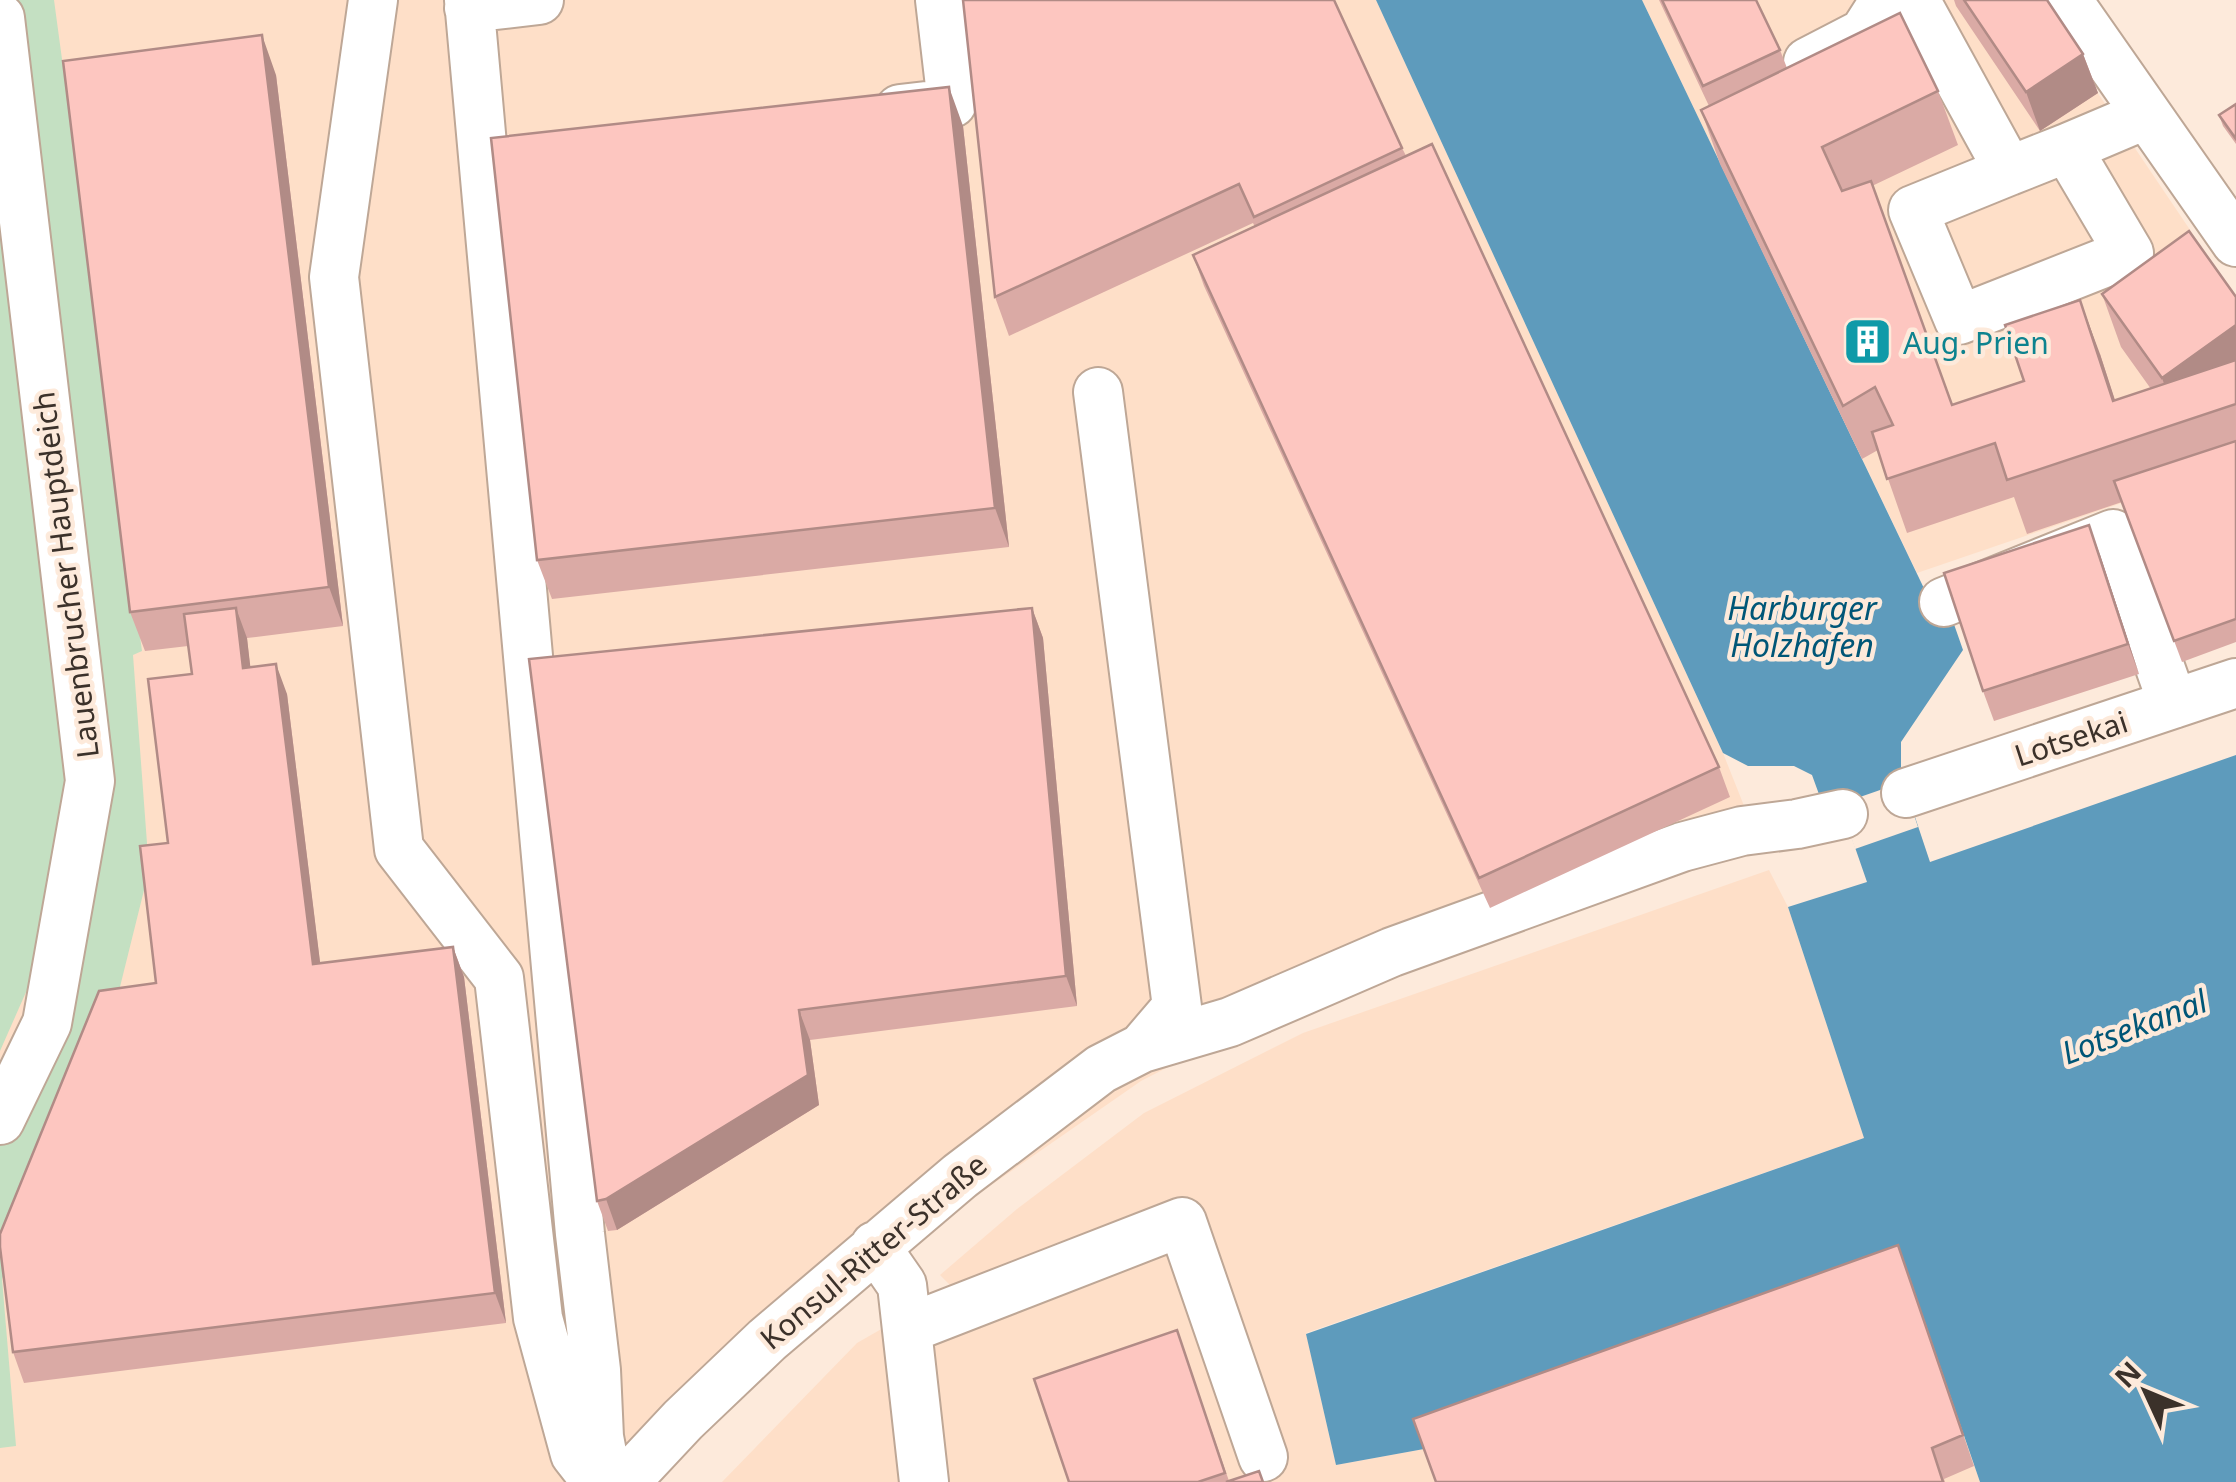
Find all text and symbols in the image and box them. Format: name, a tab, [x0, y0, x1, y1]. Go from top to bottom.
building icon: Aug. Prien	[1842, 316, 1894, 368]
place label: Aug. Prien	[1903, 322, 2049, 363]
street label: Lauenbrucher Hauptdeich	[22, 389, 108, 761]
water label: Harburger Holzhafen	[1727, 586, 1878, 666]
street label: Lotsekai	[2009, 700, 2133, 776]
water label: Lotsekanal	[2055, 978, 2214, 1073]
street label: Konsul-Ritter-Straße	[751, 1144, 995, 1358]
north arrow	[2096, 1342, 2196, 1442]
text: N	[2106, 1353, 2149, 1395]

